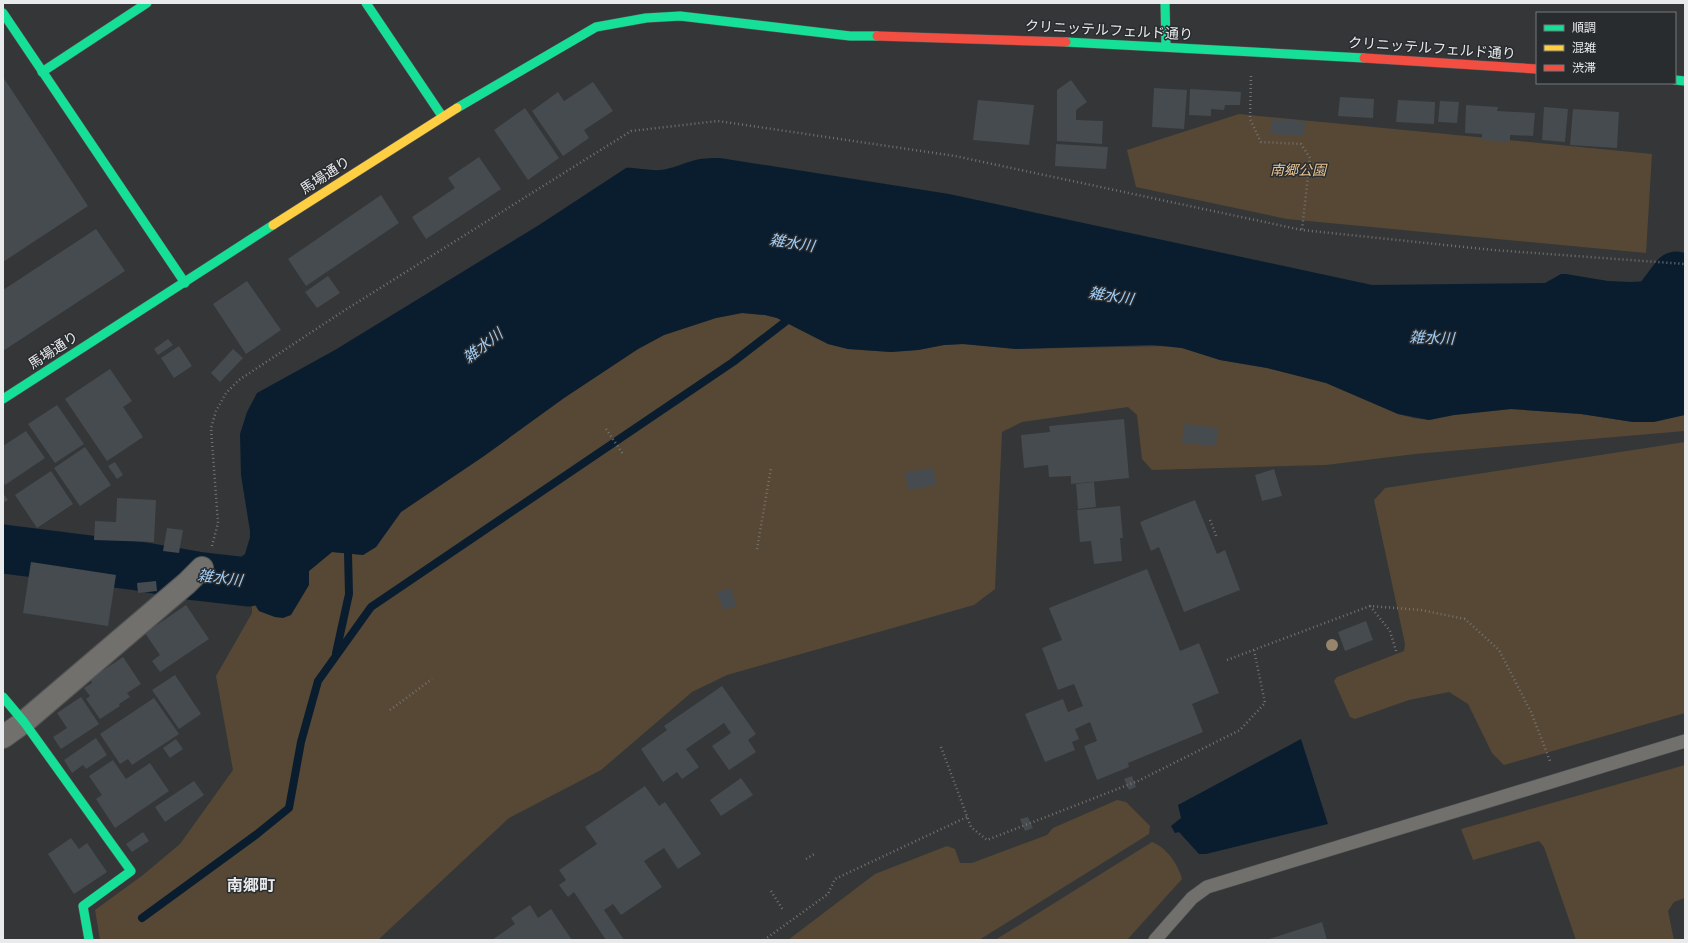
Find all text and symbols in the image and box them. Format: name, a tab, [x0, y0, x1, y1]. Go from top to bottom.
legend	[1536, 12, 1676, 84]
street label: クリニッテルフェルド通り	[1025, 17, 1193, 43]
text: 順調	[1572, 20, 1596, 35]
street label: クリニッテルフェルド通り	[1348, 33, 1516, 63]
text: 混雑	[1572, 40, 1596, 55]
text: 渋滞	[1572, 60, 1596, 75]
street label: 馬場通り	[297, 152, 353, 198]
park label: 南郷公園	[1270, 161, 1328, 179]
water label: 雑水川	[768, 230, 818, 256]
water label: 雑水川	[1087, 283, 1137, 309]
water label: 雑水川	[459, 323, 508, 367]
street label: 馬場通り	[25, 327, 81, 373]
water label: 雑水川	[1409, 327, 1457, 348]
water label: 雑水川	[197, 565, 246, 590]
district label: 南郷町	[227, 875, 275, 895]

